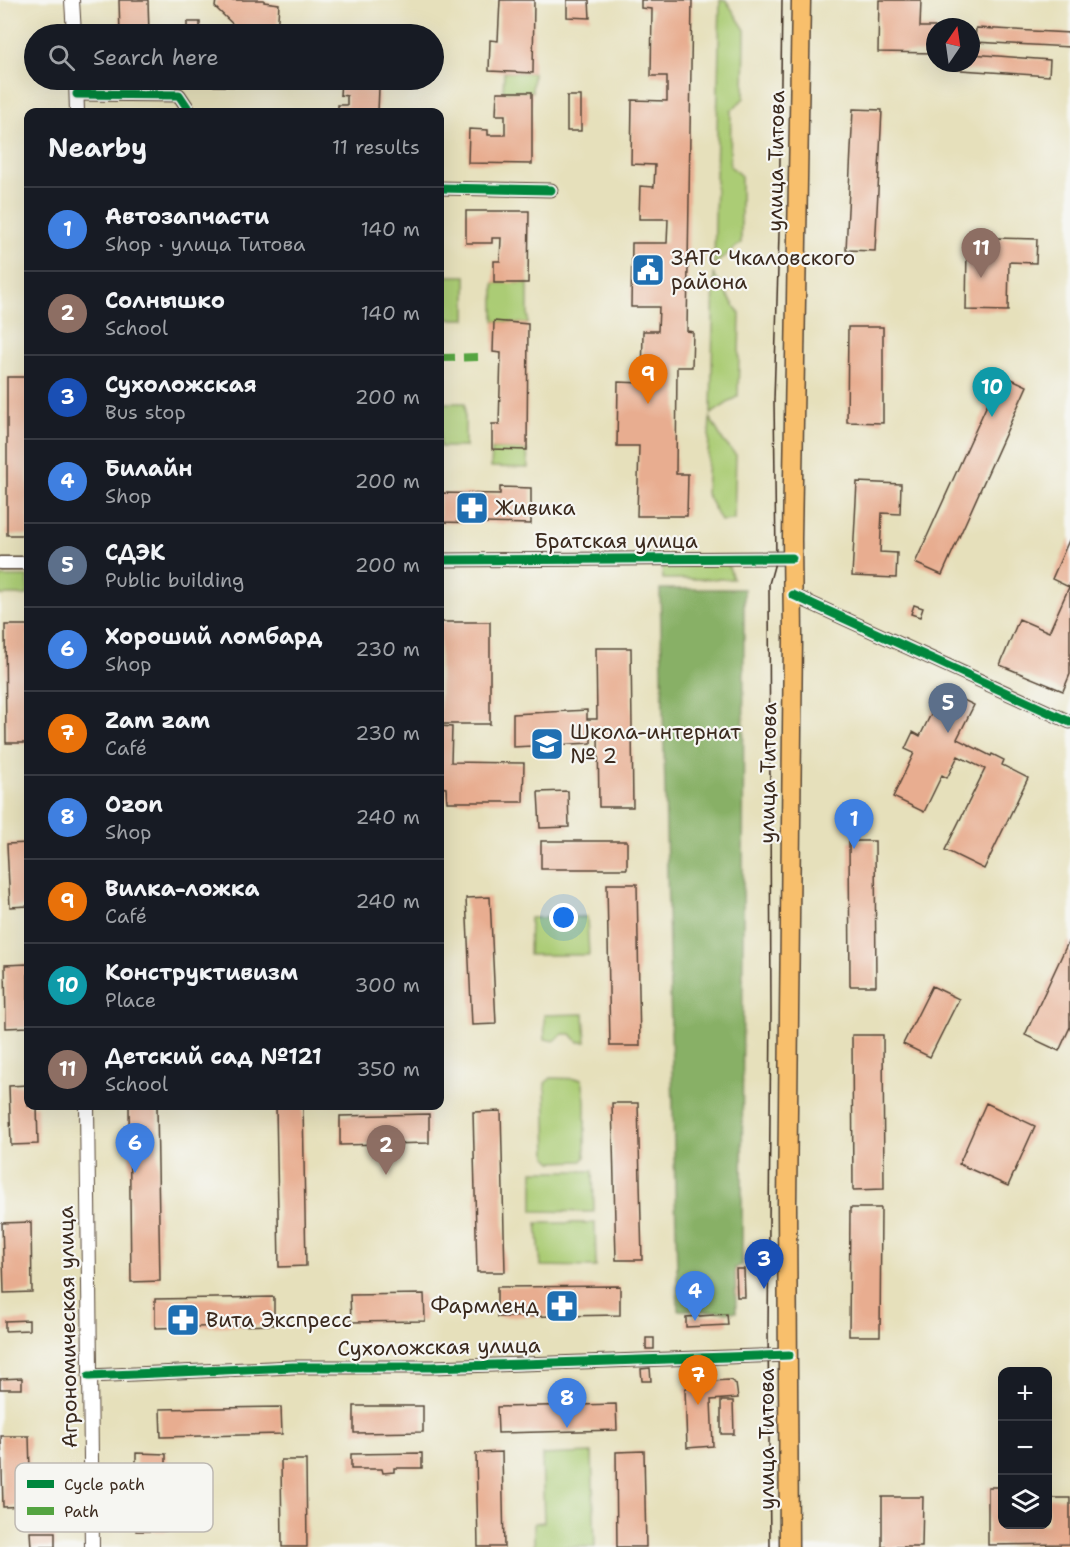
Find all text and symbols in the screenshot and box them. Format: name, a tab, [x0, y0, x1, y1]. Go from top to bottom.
north arrow	[926, 18, 980, 72]
search box	[24, 24, 444, 90]
icon: search	[45, 41, 78, 74]
text: Search here	[93, 43, 219, 72]
street label: улица Титова	[761, 90, 791, 232]
text: Nearby	[48, 130, 147, 165]
text: 11 results	[332, 134, 420, 160]
text: Автозапчасти	[105, 202, 269, 231]
text: 1	[63, 216, 72, 242]
text: 140 m	[361, 216, 420, 242]
pin: 11	[962, 228, 1000, 278]
text: Shop · улица Титова	[105, 231, 305, 257]
place label: ЗАГС Чкаловского района	[671, 244, 855, 296]
public building icon: ЗАГС Чкаловского района	[630, 252, 666, 288]
text: Солнышко	[105, 286, 225, 315]
text: 2	[61, 300, 75, 326]
text: 140 m	[361, 300, 420, 326]
text: School	[105, 315, 168, 341]
pin: 9	[628, 354, 668, 404]
pin: 10	[972, 368, 1012, 417]
text: Сухоложская	[105, 370, 257, 399]
text: 3	[61, 384, 75, 410]
text: 200 m	[355, 384, 420, 410]
text: Bus stop	[105, 399, 186, 425]
text: Билайн	[105, 454, 192, 483]
text: 4	[61, 468, 75, 494]
text: 200 m	[355, 468, 420, 494]
text: Shop	[105, 483, 152, 509]
pharmacy icon: Живика	[454, 490, 490, 526]
place label: Живика	[495, 494, 575, 522]
street label: Братская улица	[534, 527, 698, 555]
text: СДЭК	[105, 538, 165, 567]
text: 5	[61, 552, 74, 578]
text: 200 m	[355, 552, 420, 578]
text: Public building	[105, 567, 244, 593]
text: Хороший ломбард	[105, 622, 322, 651]
text: 6	[61, 636, 75, 662]
text: 230 m	[355, 636, 420, 662]
text: Shop	[105, 651, 152, 677]
pin: 5	[928, 684, 968, 733]
street label: улица Титова	[753, 702, 783, 844]
text: Zam zam	[105, 706, 210, 735]
place label: Школа-интернат № 2	[570, 718, 741, 770]
text: 7	[61, 720, 75, 746]
text: 230 m	[355, 720, 420, 746]
school or university icon: Школа-интернат № 2	[529, 726, 565, 762]
text: Café	[105, 735, 147, 761]
text: Ozon	[105, 790, 163, 819]
pin: 1	[834, 800, 874, 849]
text: 8	[61, 804, 75, 830]
text: 240 m	[355, 804, 420, 830]
text: Shop	[105, 819, 152, 845]
text: Вилка-ложка	[105, 874, 260, 903]
text: 9	[61, 888, 75, 914]
text: 240 m	[355, 888, 420, 914]
text: Café	[105, 903, 147, 929]
your location	[549, 903, 578, 932]
text: Конструктивизм	[105, 958, 298, 987]
text: 10	[56, 972, 79, 998]
text: 300 m	[354, 972, 420, 998]
text: Place	[105, 987, 156, 1013]
text: Детский сад №121	[105, 1042, 322, 1071]
text: 11	[59, 1056, 76, 1082]
text: 350 m	[356, 1056, 420, 1082]
text: School	[105, 1071, 168, 1097]
pin: 6	[116, 1124, 154, 1173]
pin: 2	[366, 1126, 406, 1175]
street label: Агрономическая улица	[52, 1206, 84, 1448]
pin: 3	[744, 1240, 783, 1289]
pin: 4	[676, 1272, 714, 1321]
pharmacy icon: Фармленд	[544, 1288, 580, 1324]
place label: Фармленд	[430, 1292, 539, 1320]
pharmacy icon: Вита Экспресс	[165, 1302, 201, 1338]
place label: Вита Экспресс	[206, 1306, 352, 1334]
street label: Сухоложская улица	[337, 1331, 541, 1363]
pin: 7	[678, 1356, 718, 1405]
map controls	[998, 1367, 1052, 1529]
button: +	[998, 1367, 1052, 1421]
street label: улица Титова	[753, 1368, 781, 1510]
pin: 8	[548, 1378, 586, 1428]
button: −	[998, 1421, 1052, 1475]
legend	[15, 1463, 213, 1532]
text: Cycle path	[64, 1474, 145, 1495]
button: layers	[998, 1475, 1052, 1529]
text: Path	[64, 1501, 99, 1522]

